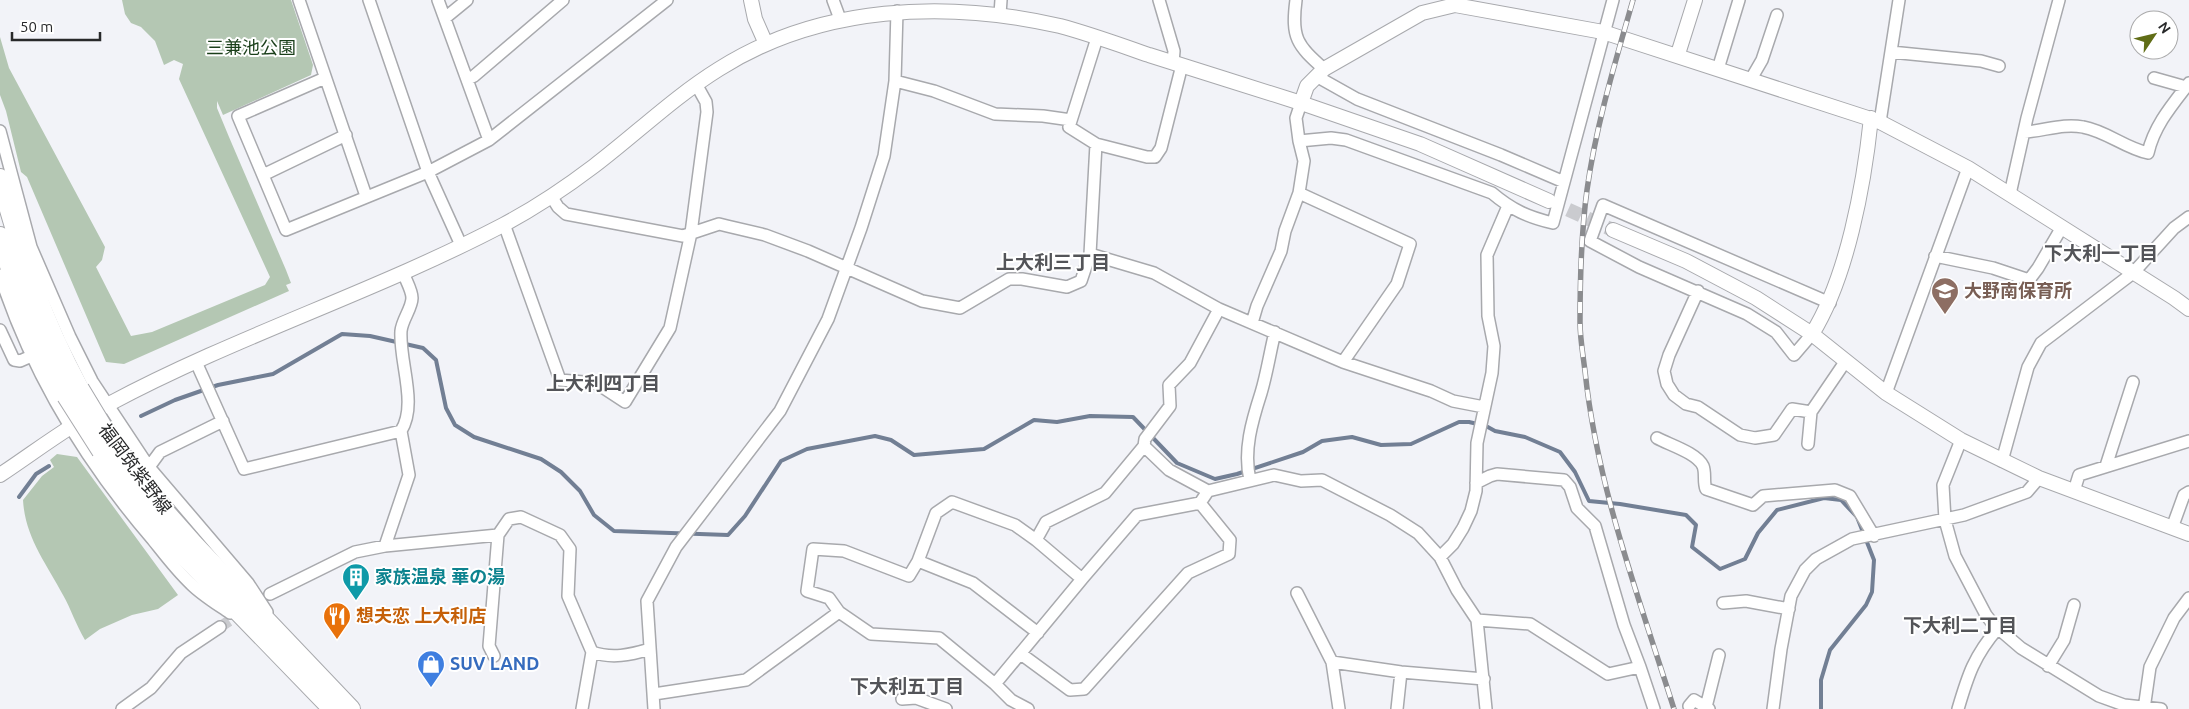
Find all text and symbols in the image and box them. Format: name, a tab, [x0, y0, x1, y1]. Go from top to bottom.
scale bar	[12, 10, 100, 42]
north arrow	[2129, 10, 2179, 60]
text: 50 m	[20, 18, 53, 35]
text: N	[2155, 19, 2174, 36]
park label: 三兼池公園	[206, 37, 296, 57]
district label: 下大利一丁目	[2044, 242, 2158, 264]
district label: 上大利三丁目	[996, 251, 1110, 273]
school or university icon: 大野南保育所	[1930, 276, 1960, 315]
place label: 大野南保育所	[1964, 280, 2072, 300]
district label: 上大利四丁目	[546, 372, 660, 394]
street label: 福岡筑紫野線	[95, 419, 176, 518]
building icon: 家族温泉 華の湯	[341, 562, 371, 601]
place label: 家族温泉 華の湯	[375, 566, 505, 586]
restaurant icon: 想夫恋 上大利店	[322, 601, 352, 640]
place label: 想夫恋 上大利店	[356, 605, 486, 625]
district label: 下大利二丁目	[1903, 614, 2017, 636]
shop icon: SUV LAND	[416, 649, 446, 688]
place label: SUV LAND	[450, 653, 539, 673]
district label: 下大利五丁目	[850, 675, 964, 697]

